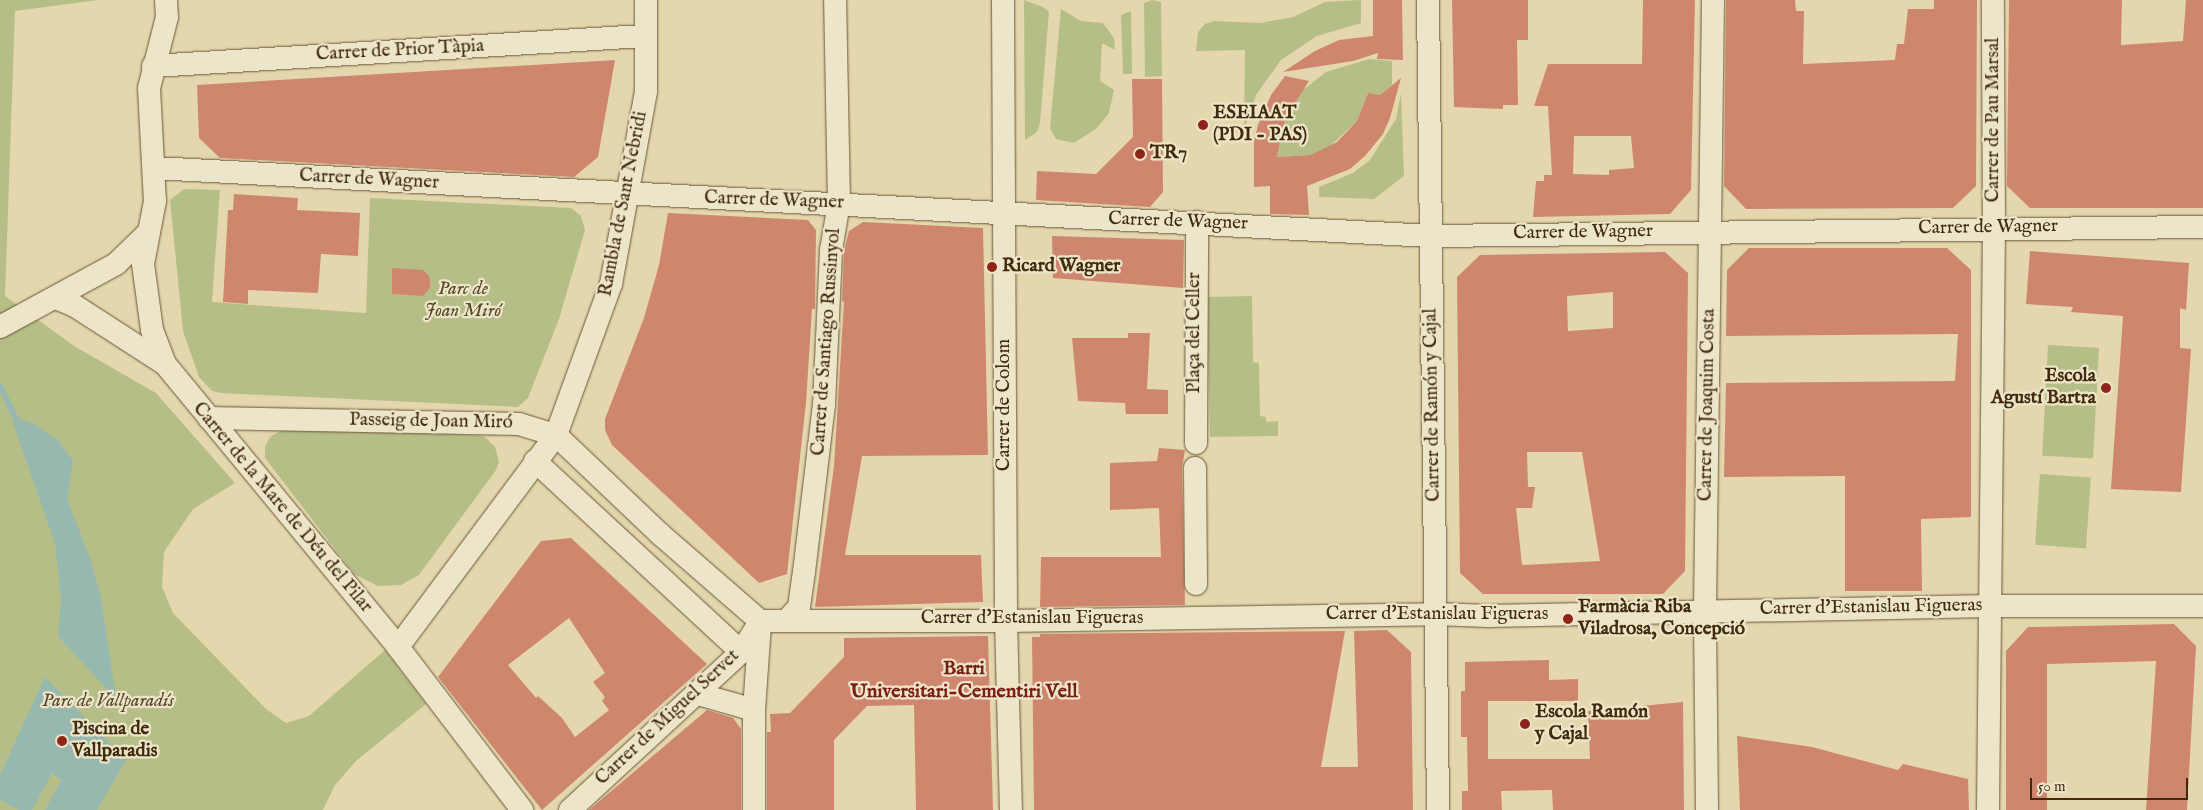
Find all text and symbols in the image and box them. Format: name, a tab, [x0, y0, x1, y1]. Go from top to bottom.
street label: Carrer de Prior Tàpia	[315, 35, 485, 67]
street label: Carrer de Pau Marsal	[1983, 38, 2005, 202]
place label: ESEIAAT (PDI - PAS)	[1213, 103, 1307, 147]
street label: Rambla de Sant Nebridi	[595, 109, 653, 299]
marker: ESEIAAT (PDI - PAS)	[1197, 119, 1209, 131]
place label: TR7	[1150, 143, 1187, 165]
marker: TR7	[1134, 148, 1146, 160]
street label: Carrer de Wagner	[299, 165, 439, 195]
street label: Carrer de Wagner	[704, 187, 844, 215]
street label: Carrer de Wagner	[1108, 208, 1248, 236]
street label: Carrer de Wagner	[1918, 215, 2058, 241]
street label: Carrer de Wagner	[1513, 220, 1653, 246]
street label: Carrer de Santiago Russinyol	[808, 227, 846, 457]
place label: Ricard Wagner	[1002, 256, 1120, 278]
marker: Ricard Wagner	[986, 261, 998, 273]
street label: Plaça del Celler	[1184, 272, 1206, 394]
park label: Parc de Joan Miró	[425, 279, 501, 323]
street label: Carrer de Ramón y Cajal	[1420, 308, 1446, 502]
street label: Carrer de Joaquim Costa	[1695, 308, 1721, 502]
street label: Carrer de Colom	[994, 339, 1016, 471]
place label: Escola Agustí Bartra	[1991, 366, 2096, 410]
marker: Escola Agustí Bartra	[2100, 382, 2112, 394]
street label: Carrer de la Mare de Déu del Pilar	[187, 398, 377, 618]
street label: Passeig de Joan Miró	[349, 409, 513, 435]
street label: Carrer d'Estanislau Figueras	[1759, 595, 1983, 621]
place label: Farmàcia Riba Viladrosa, Concepció	[1578, 597, 1745, 641]
street label: Carrer d'Estanislau Figueras	[1326, 604, 1548, 626]
street label: Carrer d'Estanislau Figueras	[921, 608, 1143, 630]
marker: Farmàcia Riba Viladrosa, Concepció	[1562, 613, 1574, 625]
street label: Carrer de Miguel Servet	[591, 645, 745, 791]
district label: Barri Universitari-Cementiri Vell	[850, 657, 1078, 704]
park label: Parc de Vallparadís	[42, 691, 174, 713]
place label: Escola Ramón y Cajal	[1535, 702, 1648, 746]
marker: Escola Ramón y Cajal	[1519, 718, 1531, 730]
place label: Piscina de Vallparadis	[72, 719, 157, 763]
marker: Piscina de Vallparadis	[56, 735, 68, 747]
scale bar	[2033, 768, 2190, 800]
text: 50 m	[2038, 777, 2066, 796]

